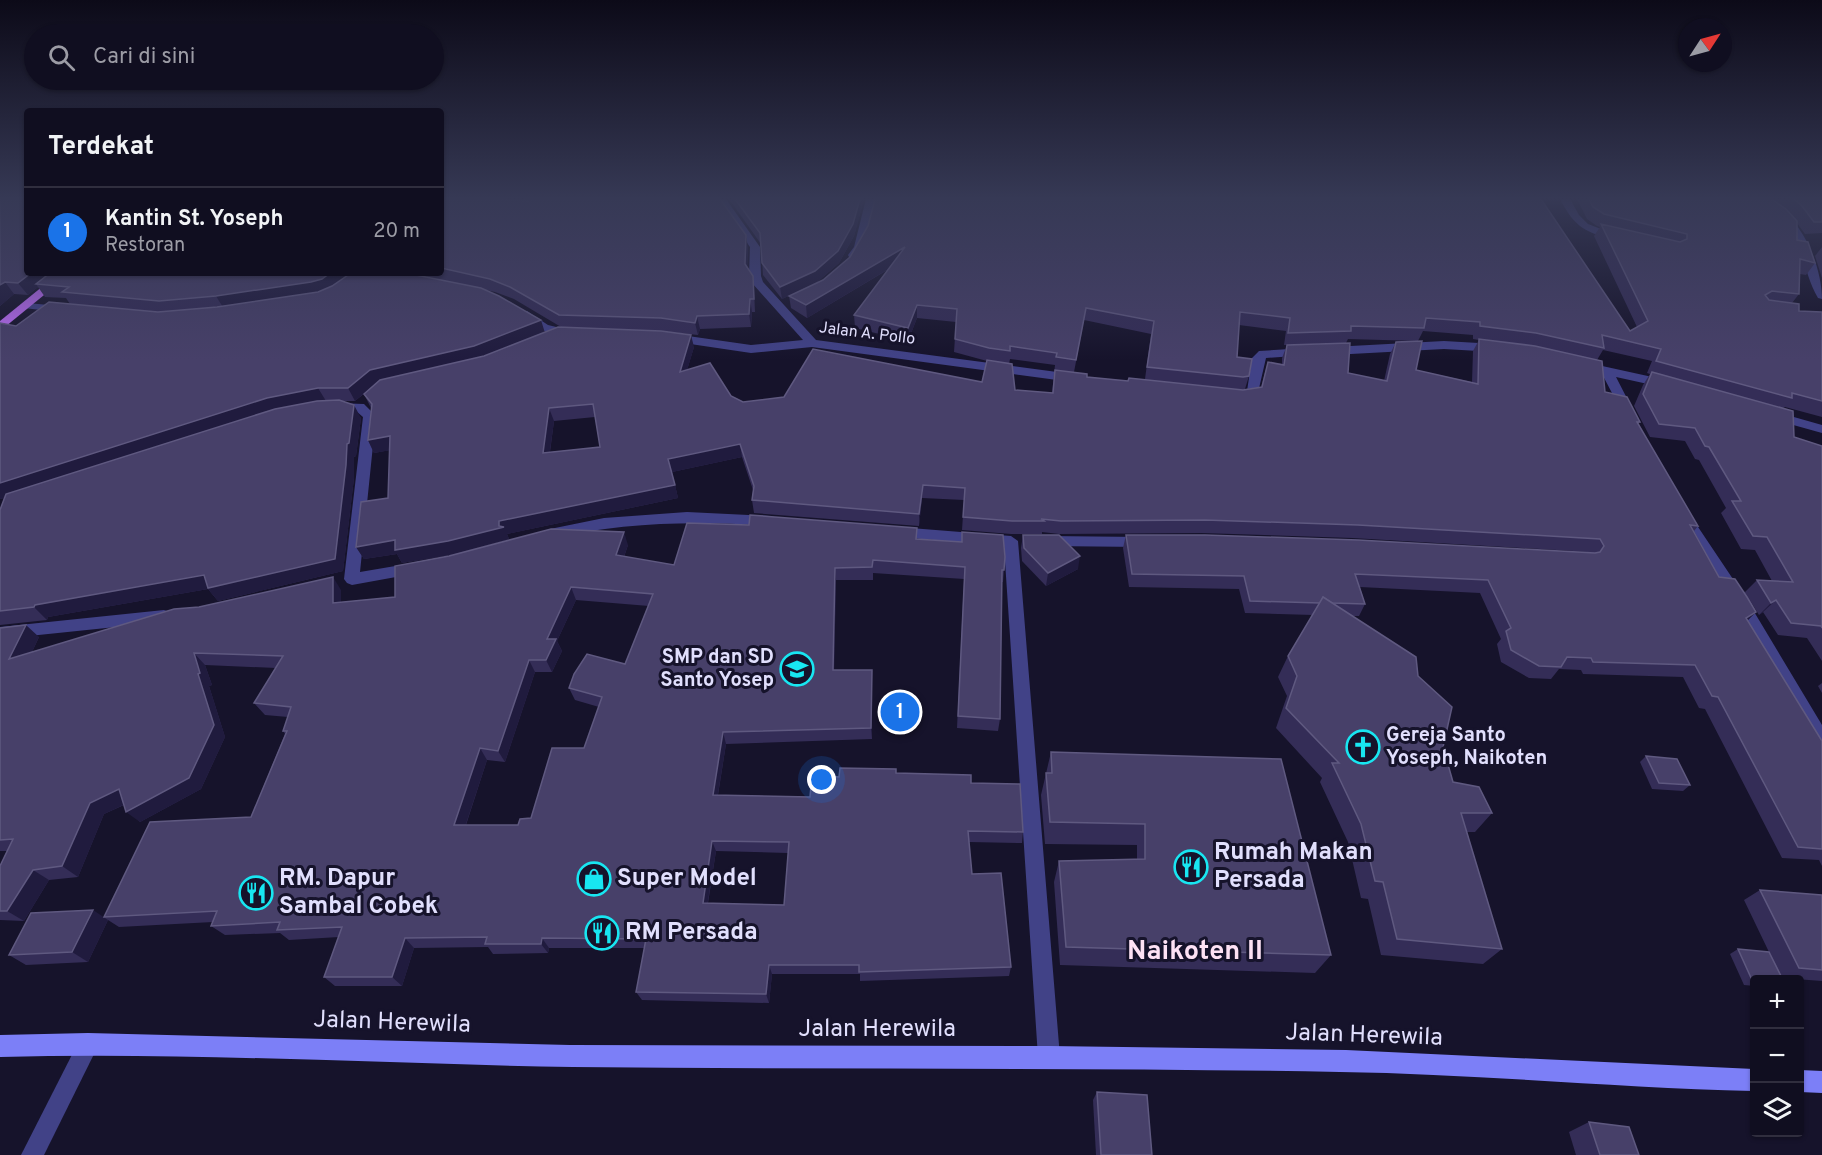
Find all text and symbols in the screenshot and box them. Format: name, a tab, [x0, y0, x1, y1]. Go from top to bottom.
north arrow	[1678, 18, 1732, 72]
search box	[24, 24, 444, 90]
icon: search	[45, 41, 78, 74]
text: Cari di sini	[93, 44, 195, 71]
text: Terdekat	[48, 131, 154, 164]
text: Kantin St. Yoseph	[105, 206, 283, 233]
text: 1	[64, 219, 72, 245]
text: 20 m	[373, 219, 420, 245]
text: Restoran	[105, 233, 185, 259]
street label: Jalan A. Pollo	[818, 318, 916, 350]
place label: SMP dan SD Santo Yosep	[660, 645, 774, 694]
school or university icon: SMP dan SD Santo Yosep	[779, 651, 815, 687]
pin: 1	[880, 690, 920, 734]
place label: Gereja Santo Yoseph, Naikoten	[1386, 723, 1547, 772]
church icon: Gereja Santo Yoseph, Naikoten	[1345, 729, 1381, 765]
your location	[807, 765, 836, 794]
place label: Rumah Makan Persada	[1214, 838, 1373, 896]
restaurant icon: Rumah Makan Persada	[1173, 849, 1209, 885]
shop icon: Super Model	[576, 861, 612, 897]
place label: RM. Dapur Sambal Cobek	[279, 864, 438, 922]
place label: Super Model	[617, 864, 757, 894]
restaurant icon: RM. Dapur Sambal Cobek	[238, 875, 274, 911]
restaurant icon: RM Persada	[584, 915, 620, 951]
place label: RM Persada	[625, 918, 758, 948]
district label: Naikoten II	[1127, 935, 1263, 969]
map controls	[1750, 975, 1804, 1137]
button: +	[1750, 975, 1804, 1029]
street label: Jalan Herewila	[313, 1005, 471, 1041]
street label: Jalan Herewila	[798, 1015, 956, 1045]
street label: Jalan Herewila	[1285, 1018, 1443, 1054]
button: −	[1750, 1029, 1804, 1083]
button: layers	[1750, 1083, 1804, 1137]

